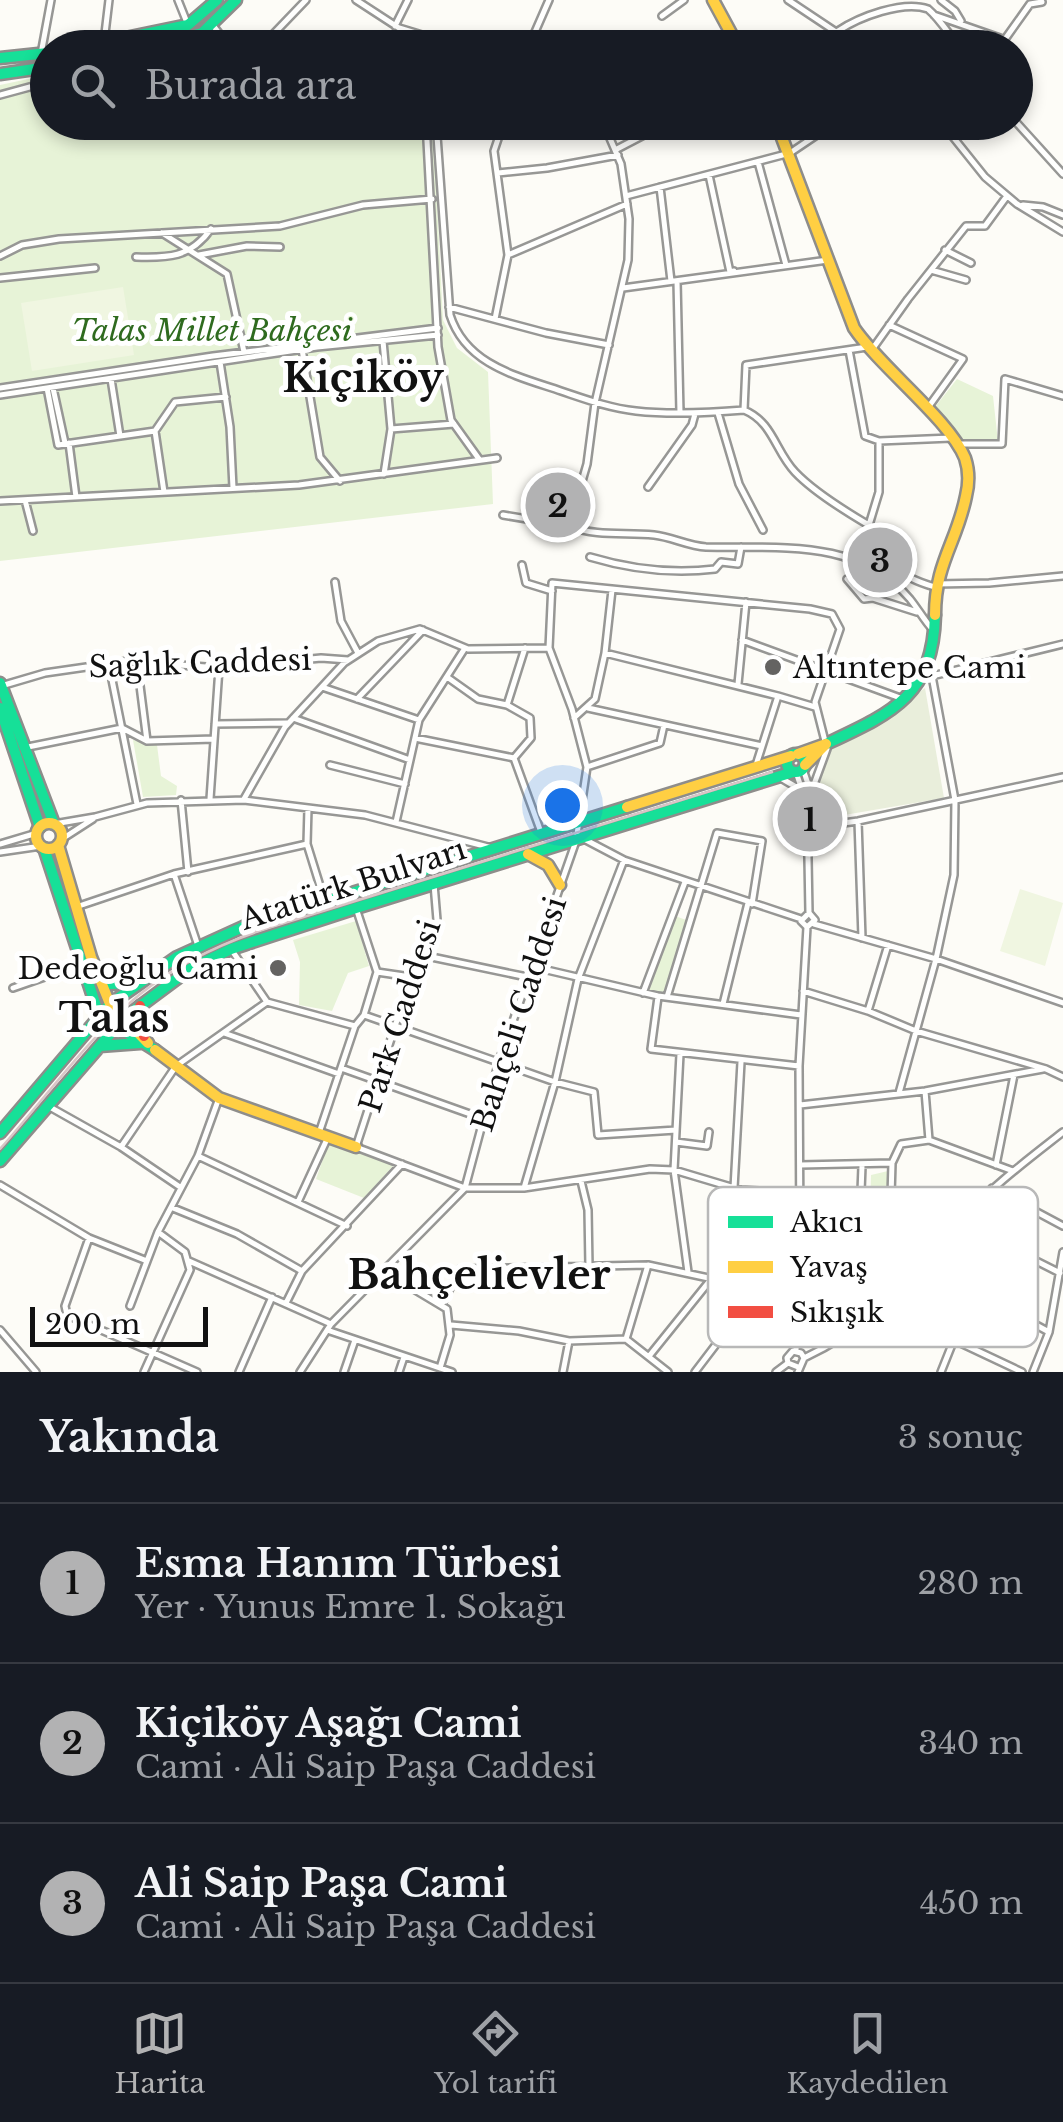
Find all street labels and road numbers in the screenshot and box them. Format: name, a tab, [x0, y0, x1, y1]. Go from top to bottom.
street label: Sağlık Caddesi	[88, 641, 312, 685]
street label: Atatürk Bulvarı	[235, 830, 470, 938]
street label: Bahçeli Caddesi	[464, 892, 574, 1136]
street label: Park Caddesi	[351, 915, 449, 1117]

